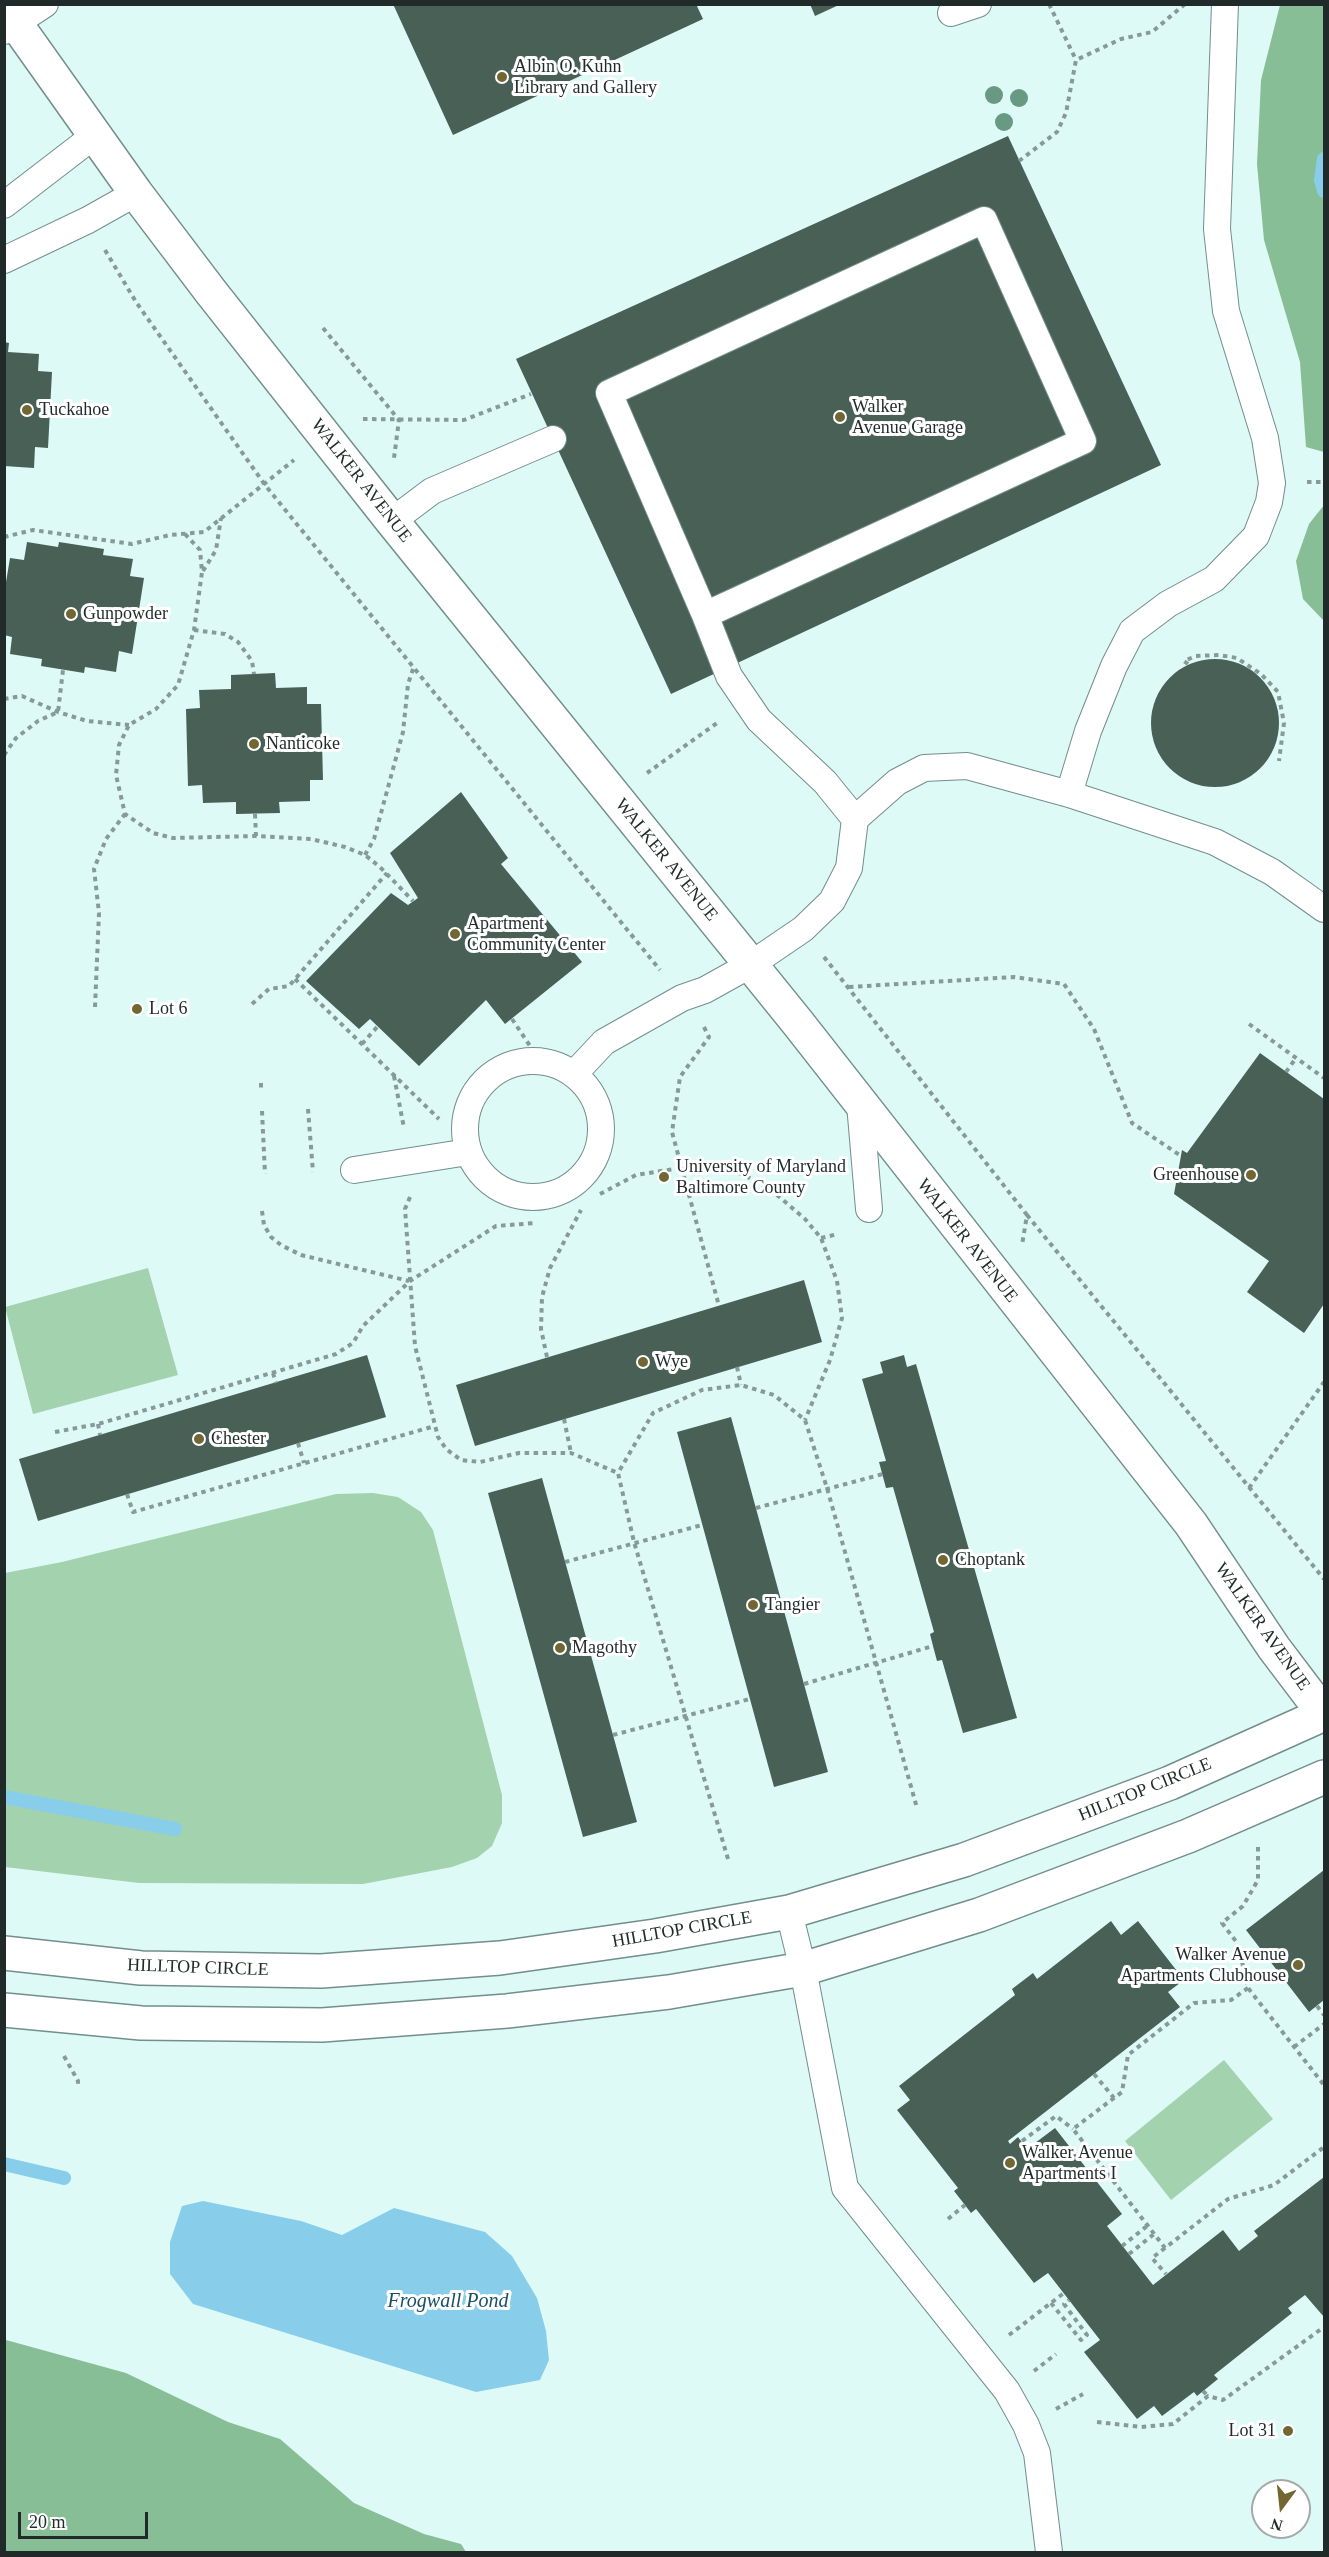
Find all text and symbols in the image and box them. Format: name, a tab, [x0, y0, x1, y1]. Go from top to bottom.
place label: Albin O. Kuhn Library and Gallery	[514, 56, 657, 98]
marker: Albin O. Kuhn Library and Gallery	[495, 70, 509, 84]
place label: Walker Avenue Garage	[852, 396, 963, 438]
place label: Tuckahoe	[39, 399, 109, 421]
marker: Tuckahoe	[20, 403, 34, 417]
marker: Walker Avenue Garage	[833, 410, 847, 424]
street label: WALKER AVENUE	[306, 415, 416, 547]
place label: Gunpowder	[83, 603, 168, 625]
marker: Gunpowder	[64, 607, 78, 621]
place label: Nanticoke	[266, 733, 340, 755]
marker: Nanticoke	[247, 737, 261, 751]
street label: WALKER AVENUE	[610, 794, 722, 926]
place label: Apartment Community Center	[467, 913, 605, 956]
marker: Apartment Community Center	[448, 927, 462, 941]
place label: Lot 6	[149, 998, 187, 1020]
marker: Lot 6	[130, 1002, 144, 1016]
place label: University of Maryland Baltimore County	[676, 1156, 846, 1198]
place label: Greenhouse	[1153, 1164, 1239, 1186]
marker: Greenhouse	[1244, 1168, 1258, 1182]
marker: University of Maryland Baltimore County	[657, 1170, 671, 1184]
street label: WALKER AVENUE	[912, 1175, 1022, 1307]
place label: Wye	[655, 1351, 688, 1373]
marker: Wye	[636, 1355, 650, 1369]
place label: Chester	[211, 1428, 266, 1450]
marker: Chester	[192, 1432, 206, 1446]
place label: Choptank	[955, 1549, 1025, 1571]
marker: Choptank	[936, 1553, 950, 1567]
street label: WALKER AVENUE	[1210, 1559, 1314, 1695]
place label: Tangier	[765, 1594, 820, 1616]
marker: Tangier	[746, 1598, 760, 1612]
place label: Magothy	[572, 1637, 637, 1659]
marker: Magothy	[553, 1641, 567, 1655]
street label: HILLTOP CIRCLE	[1075, 1753, 1215, 1827]
street label: HILLTOP CIRCLE	[610, 1907, 754, 1953]
place label: Walker Avenue Apartments Clubhouse	[1121, 1944, 1286, 1986]
street label: HILLTOP CIRCLE	[127, 1955, 269, 1981]
marker: Walker Avenue Apartments Clubhouse	[1291, 1958, 1305, 1972]
place label: Walker Avenue Apartments I	[1022, 2142, 1133, 2184]
marker: Walker Avenue Apartments I	[1003, 2156, 1017, 2170]
water label: Frogwall Pond	[388, 2290, 508, 2314]
place label: Lot 31	[1229, 2420, 1276, 2442]
marker: Lot 31	[1281, 2424, 1295, 2438]
north arrow	[1251, 2479, 1311, 2539]
scale bar	[21, 2500, 152, 2538]
text: 20 m	[29, 2512, 66, 2532]
text: N	[1269, 2515, 1285, 2535]

